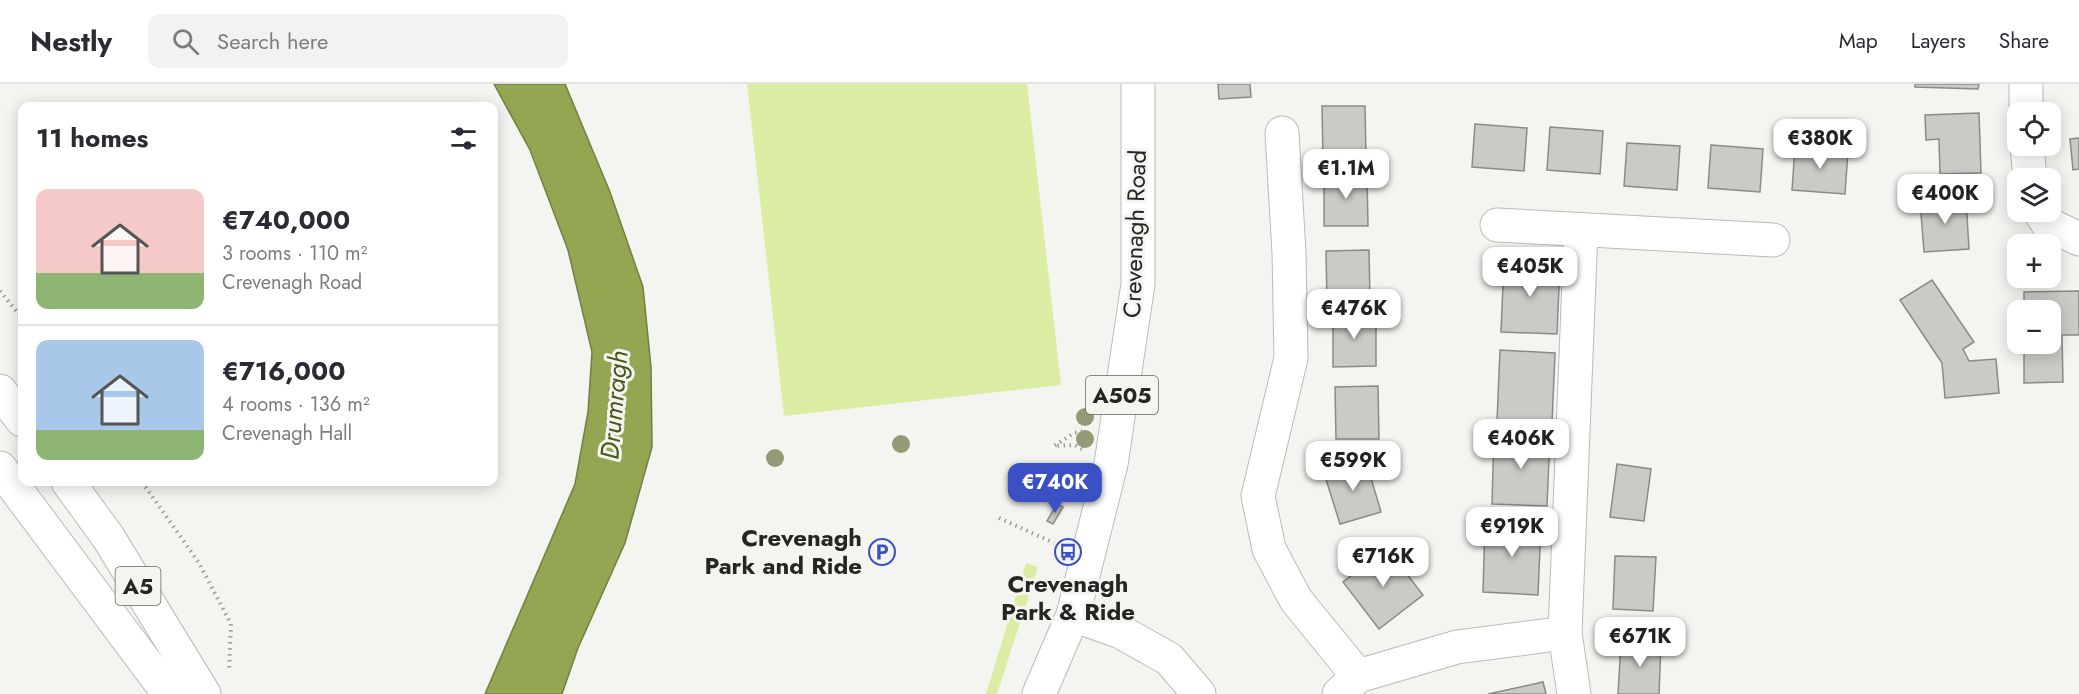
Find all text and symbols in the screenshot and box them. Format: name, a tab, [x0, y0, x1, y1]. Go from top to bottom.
search box	[148, 14, 568, 68]
text: Nestly	[30, 21, 112, 62]
icon: search	[169, 25, 202, 58]
text: Search here	[217, 25, 328, 57]
text: Map	[1839, 26, 1878, 56]
text: Layers	[1911, 26, 1966, 56]
text: Share	[1999, 26, 2049, 56]
map controls	[2007, 102, 2061, 354]
button: locate	[2007, 102, 2061, 156]
text: 11 homes	[36, 119, 148, 157]
pin: €380K	[1778, 119, 1862, 170]
icon: filters	[447, 122, 480, 155]
text: €380K	[1787, 124, 1853, 153]
street label: Crevenagh Road	[1114, 149, 1155, 319]
pin: €1.1M	[1304, 149, 1388, 200]
text: €1.1M	[1317, 154, 1375, 183]
button: layers	[2007, 168, 2061, 222]
pin: €400K	[1903, 174, 1987, 225]
text: €400K	[1911, 179, 1979, 208]
text: €740,000	[222, 201, 350, 239]
icon: home	[84, 213, 156, 285]
button: +	[2007, 234, 2061, 288]
text: 3 rooms · 110 m²	[222, 239, 368, 268]
pin: €405K	[1488, 247, 1572, 298]
text: €405K	[1496, 252, 1564, 281]
text: Crevenagh Road	[222, 268, 362, 297]
pin: €476K	[1312, 289, 1396, 340]
text: €476K	[1321, 294, 1387, 323]
button: −	[2007, 300, 2061, 354]
water label: Drumragh	[590, 349, 638, 461]
text: €716,000	[222, 352, 345, 390]
icon: home	[84, 364, 156, 436]
road number: A505	[1086, 376, 1158, 414]
text: 4 rooms · 136 m²	[222, 390, 370, 419]
text: Crevenagh Hall	[222, 419, 352, 448]
pin: €406K	[1479, 419, 1563, 470]
text: €406K	[1487, 424, 1555, 453]
pin: €599K	[1311, 441, 1395, 492]
text: €599K	[1320, 446, 1386, 475]
pin: €740K	[1013, 463, 1097, 514]
text: €740K	[1022, 468, 1088, 497]
pin: €919K	[1470, 507, 1554, 558]
text: €919K	[1480, 512, 1544, 541]
place label: Crevenagh Park and Ride	[704, 520, 862, 583]
parking icon: Crevenagh Park and Ride	[867, 537, 897, 567]
bus stop icon: Crevenagh Park & Ride	[1053, 537, 1083, 567]
pin: €716K	[1341, 537, 1425, 588]
text: €716K	[1352, 542, 1414, 571]
place label: Crevenagh Park & Ride	[1001, 566, 1135, 629]
road number: A5	[116, 567, 160, 605]
pin: €671K	[1598, 617, 1682, 668]
text: €671K	[1609, 622, 1671, 651]

